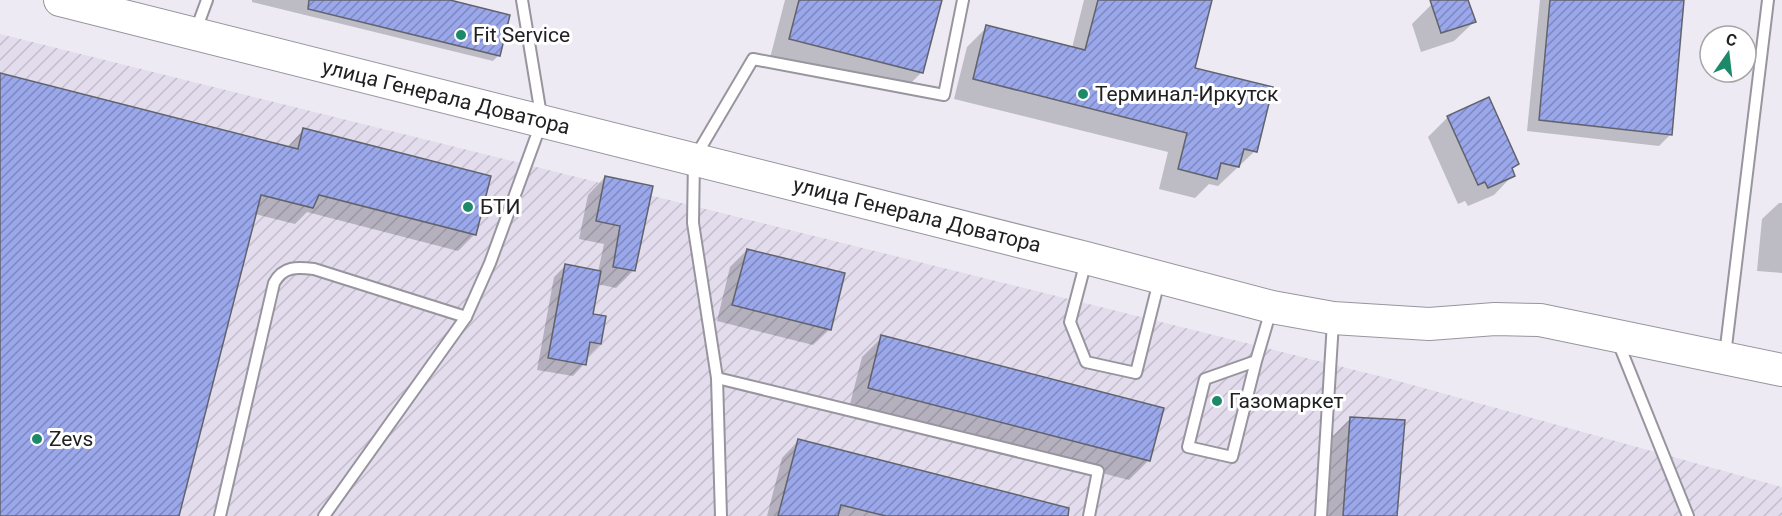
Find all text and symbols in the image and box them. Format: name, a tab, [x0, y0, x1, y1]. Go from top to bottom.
place label: Fit Service	[473, 23, 570, 47]
north arrow	[1698, 24, 1758, 84]
marker: Fit Service	[454, 28, 468, 42]
text: С	[1724, 29, 1739, 50]
street label: улица Генерала Доватора	[319, 55, 573, 139]
place label: Терминал-Иркутск	[1095, 82, 1279, 106]
marker: Терминал-Иркутск	[1076, 87, 1090, 101]
street label: улица Генерала Доватора	[790, 173, 1044, 257]
place label: БТИ	[480, 195, 520, 219]
marker: БТИ	[461, 200, 475, 214]
place label: Газомаркет	[1229, 389, 1344, 413]
marker: Газомаркет	[1210, 394, 1224, 408]
place label: Zevs	[49, 427, 93, 451]
marker: Zevs	[30, 432, 44, 446]

